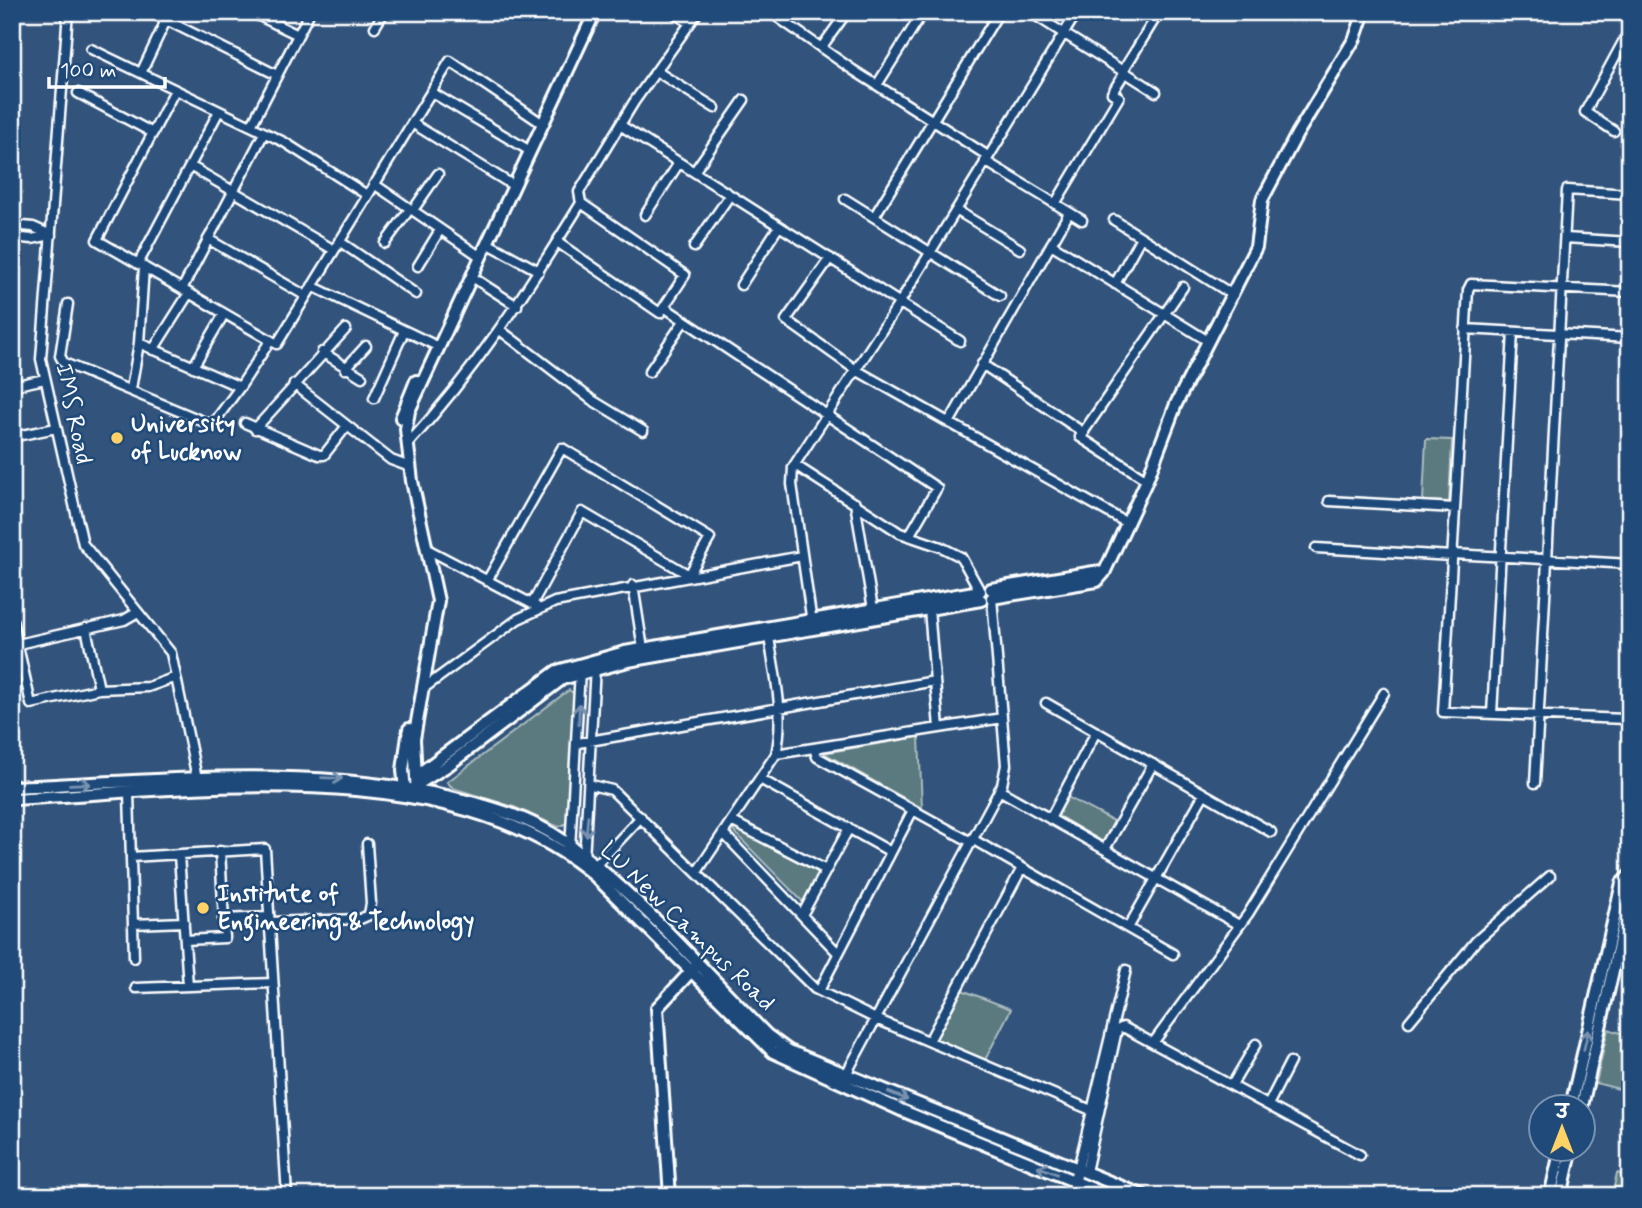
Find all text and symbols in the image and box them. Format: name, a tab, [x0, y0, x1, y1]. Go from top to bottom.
scale bar	[49, 46, 164, 90]
text: 100 m	[60, 57, 116, 85]
street label: IMS Road	[47, 361, 99, 467]
place label: University of Lucknow	[131, 409, 242, 468]
marker: University of Lucknow	[109, 430, 125, 446]
one-way arrow	[573, 703, 586, 726]
one-way arrow	[320, 772, 343, 785]
one-way arrow	[69, 777, 91, 790]
one-way arrow	[580, 815, 593, 837]
street label: LU New Campus Road	[593, 835, 781, 1019]
place label: Institute of Engineering & Technology	[217, 879, 474, 941]
marker: Institute of Engineering & Technology	[195, 900, 211, 916]
one-way arrow	[1580, 1029, 1593, 1052]
one-way arrow	[886, 1090, 908, 1103]
north arrow	[1526, 1092, 1596, 1162]
text: उ	[1554, 1100, 1571, 1125]
one-way arrow	[1037, 1162, 1058, 1175]

